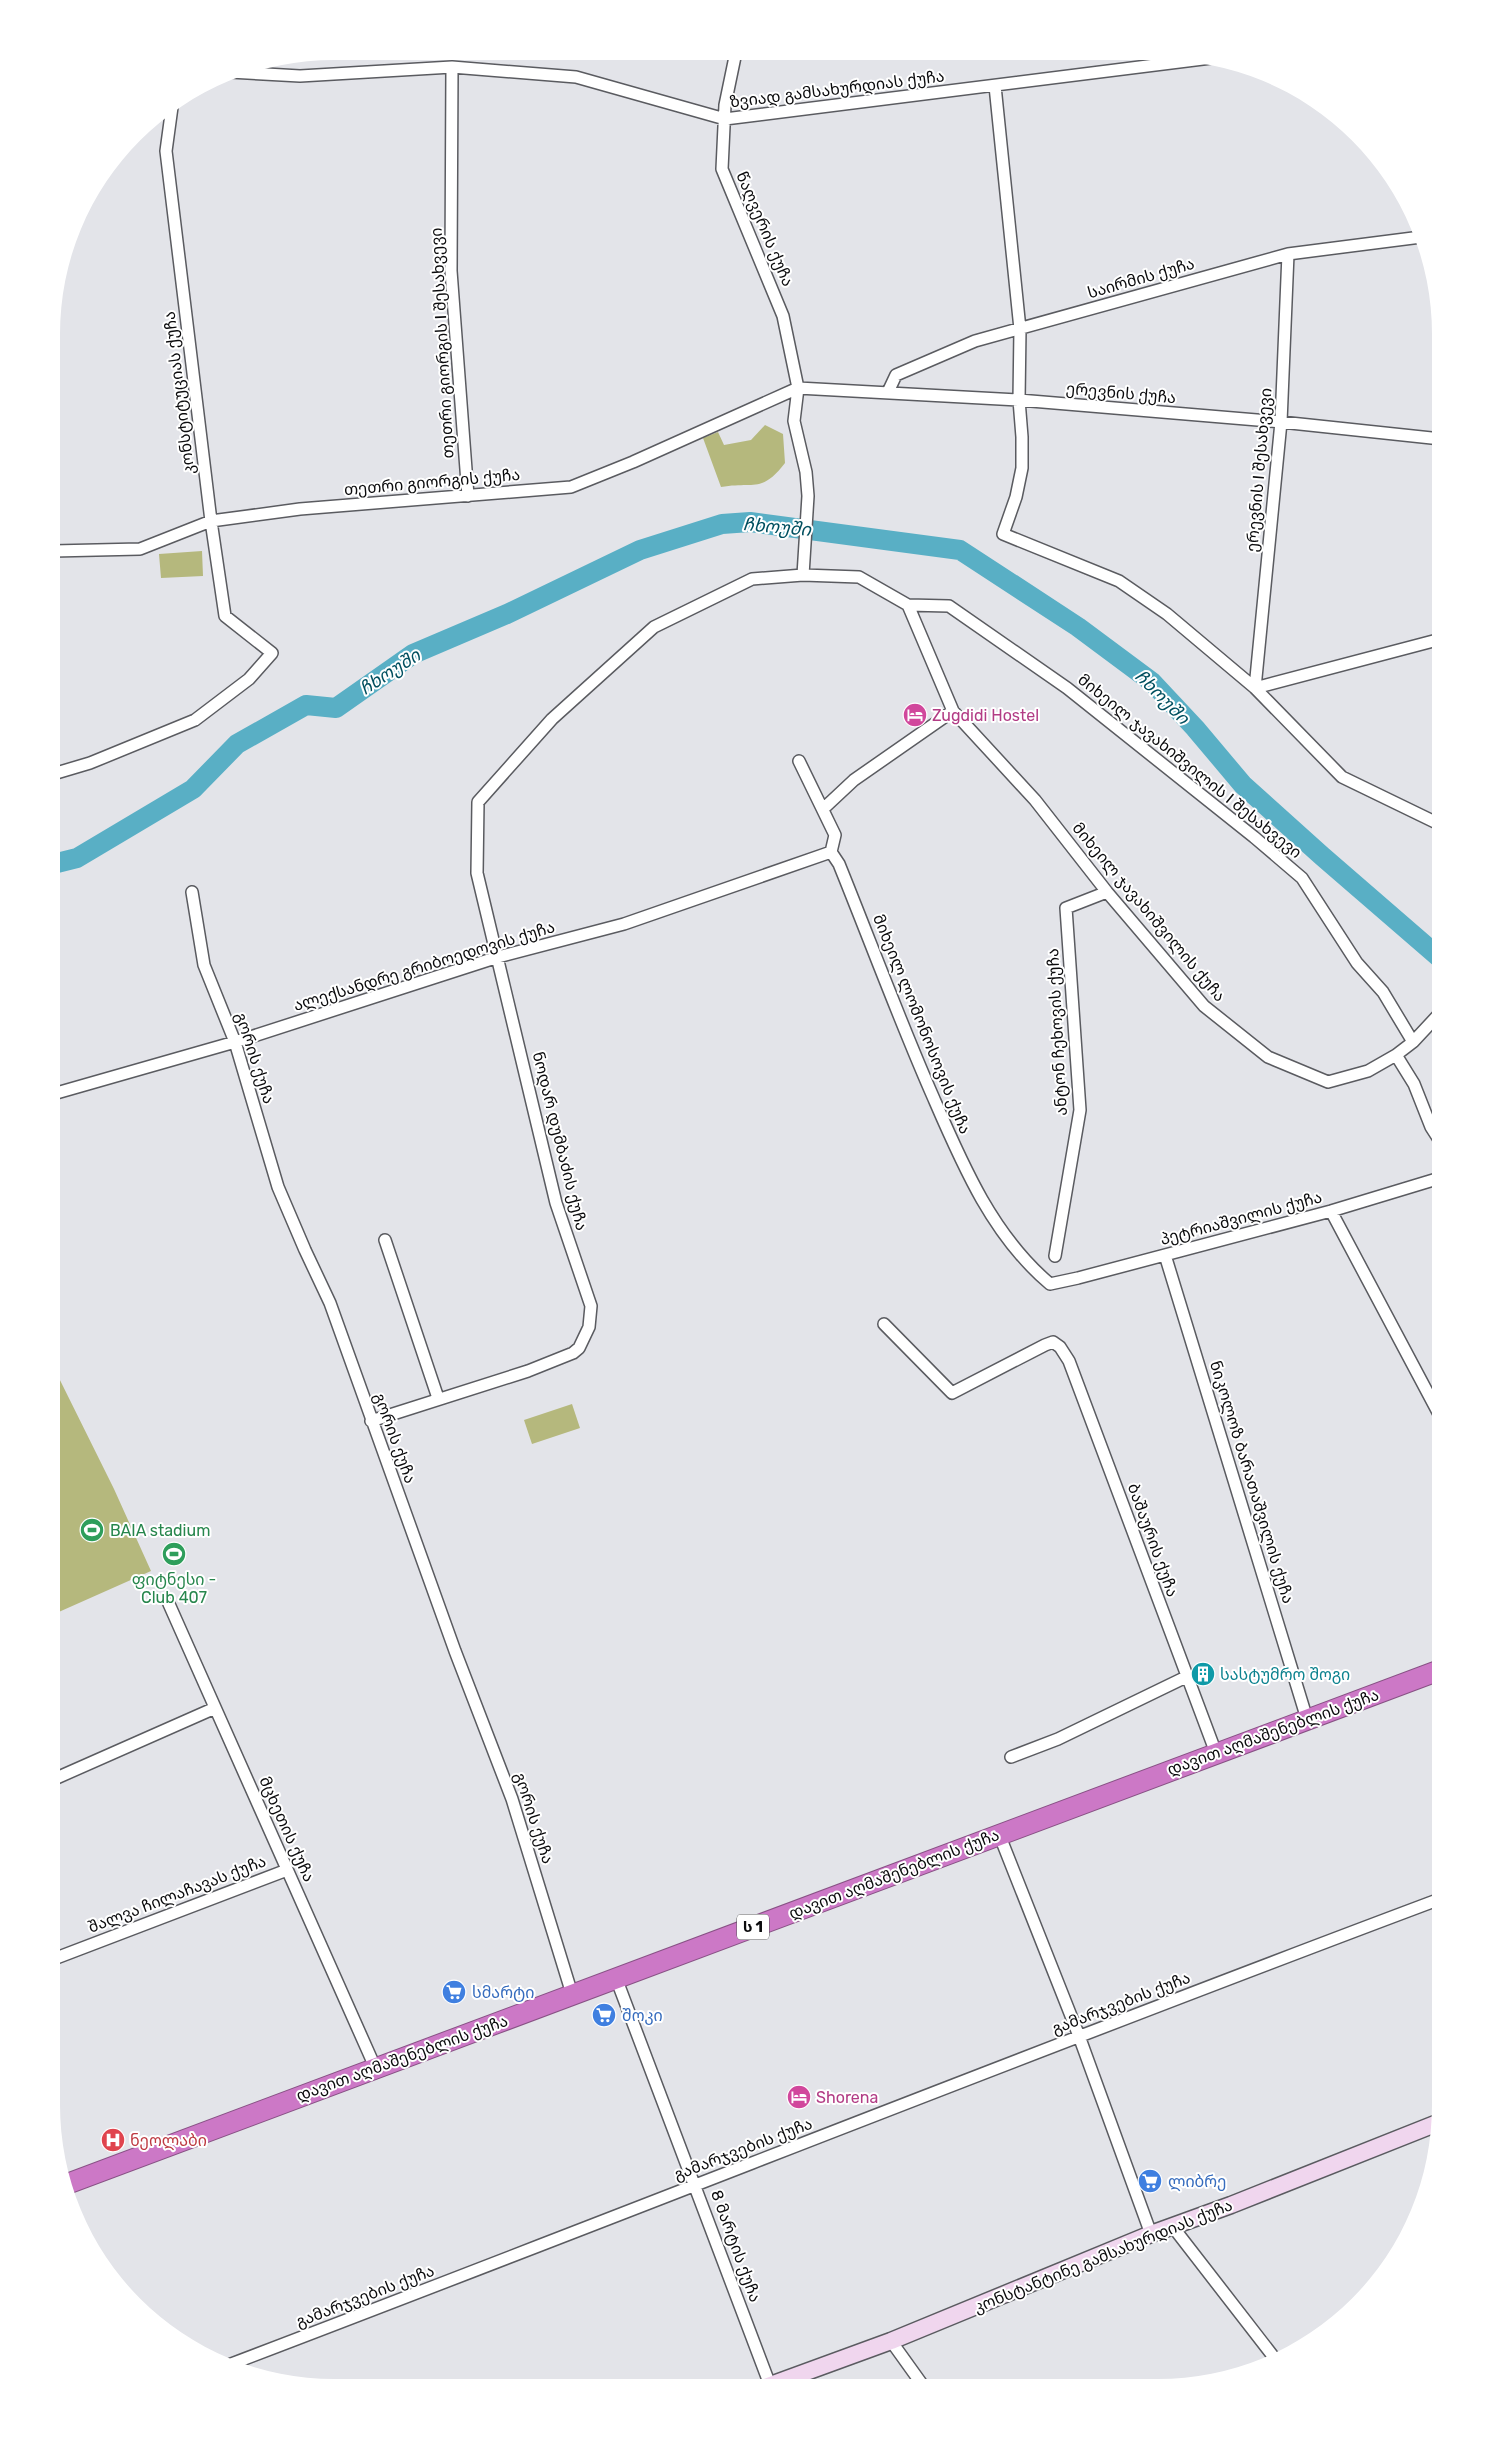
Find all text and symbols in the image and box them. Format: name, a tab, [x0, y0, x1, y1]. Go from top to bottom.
street label: ზვიად გამსახურდიას ქუჩა	[729, 66, 946, 113]
street label: წაღვერის ქუჩა	[732, 169, 798, 289]
street label: თეთრი გიორგის I შესახვევი	[426, 227, 458, 459]
street label: საირმის ქუჩა	[1085, 254, 1197, 302]
street label: კონსტიტუციას ქუჩა	[160, 310, 198, 476]
street label: ერევნის ქუჩა	[1065, 379, 1177, 407]
street label: ერევნის I შესახვევი	[1242, 387, 1276, 553]
street label: თეთრი გიორგის ქუჩა	[343, 465, 521, 499]
water label: ჩხოუში	[742, 513, 812, 541]
water label: ჩხოუში	[355, 644, 425, 700]
water label: ჩხოუში	[1130, 665, 1194, 729]
street label: მიხეილ ჯავახიშვილის I შესახვევი	[1074, 670, 1306, 863]
hotel icon: Zugdidi Hostel	[902, 702, 928, 728]
place label: Zugdidi Hostel	[932, 706, 1039, 725]
street label: მიხეილ ჯავახიშვილის ქუჩა	[1068, 819, 1229, 1006]
street label: მიხეილ ლომონოსოვის ქუჩა	[868, 911, 975, 1137]
street label: ალექსანდრე გრიბოედოვის ქუჩა	[291, 917, 557, 1016]
street label: ანტონ ჩეხოვის ქუჩა	[1043, 948, 1071, 1116]
street label: გორის ქუჩა	[231, 1010, 279, 1106]
street label: ნოდარ დუმბაძის ქუჩა	[528, 1050, 591, 1233]
street label: პეტრიაშვილის ქუჩა	[1158, 1187, 1324, 1250]
street label: ნიკოლოზ ბარათაშვილის ქუჩა	[1205, 1358, 1298, 1606]
street label: გორის ქუჩა	[370, 1390, 420, 1486]
street label: ბაშაურის ქუჩა	[1124, 1481, 1182, 1599]
sports icon: BAIA stadium	[79, 1517, 105, 1543]
place label: BAIA stadium	[110, 1521, 210, 1540]
sports icon: ფიტნესი - Club 407	[161, 1541, 187, 1567]
place label: ფიტნესი - Club 407	[132, 1570, 216, 1607]
building icon: სასტუმრო შოგი	[1190, 1661, 1216, 1687]
place label: სასტუმრო შოგი	[1220, 1665, 1350, 1684]
street label: დავით აღმაშენებლის ქუჩა	[1165, 1685, 1382, 1780]
street label: გორის ქუჩა	[510, 1770, 558, 1866]
street label: მცხეთის ქუჩა	[255, 1773, 319, 1885]
street label: დავით აღმაშენებლის ქუჩა	[786, 1825, 1002, 1924]
street label: შალვა ჩილაჩავას ქუჩა	[85, 1851, 269, 1938]
road number: ს 1	[737, 1914, 769, 1940]
street label: გამარჯვების ქუჩა	[1049, 1968, 1193, 2038]
supermarket icon: სმარტი	[441, 1979, 467, 2005]
place label: სმარტი	[472, 1983, 534, 2002]
supermarket icon: შოკი	[591, 2002, 617, 2028]
place label: შოკი	[622, 2006, 663, 2025]
street label: დავით აღმაშენებლის ქუჩა	[294, 2011, 511, 2106]
hotel icon: Shorena	[786, 2084, 812, 2110]
place label: Shorena	[816, 2088, 878, 2107]
street label: გამარჯვების ქუჩა	[671, 2114, 815, 2184]
hospital icon: ნეოლაბი	[100, 2127, 126, 2153]
place label: ნეოლაბი	[130, 2131, 207, 2151]
supermarket icon: ლიბრე	[1137, 2168, 1163, 2194]
place label: ლიბრე	[1168, 2172, 1226, 2192]
street label: 8 მარტის ქუჩა	[707, 2187, 765, 2305]
street label: კონსტანტინე გამსახურდიას ქუჩა	[971, 2195, 1236, 2318]
street label: გამარჯვების ქუჩა	[293, 2261, 437, 2331]

